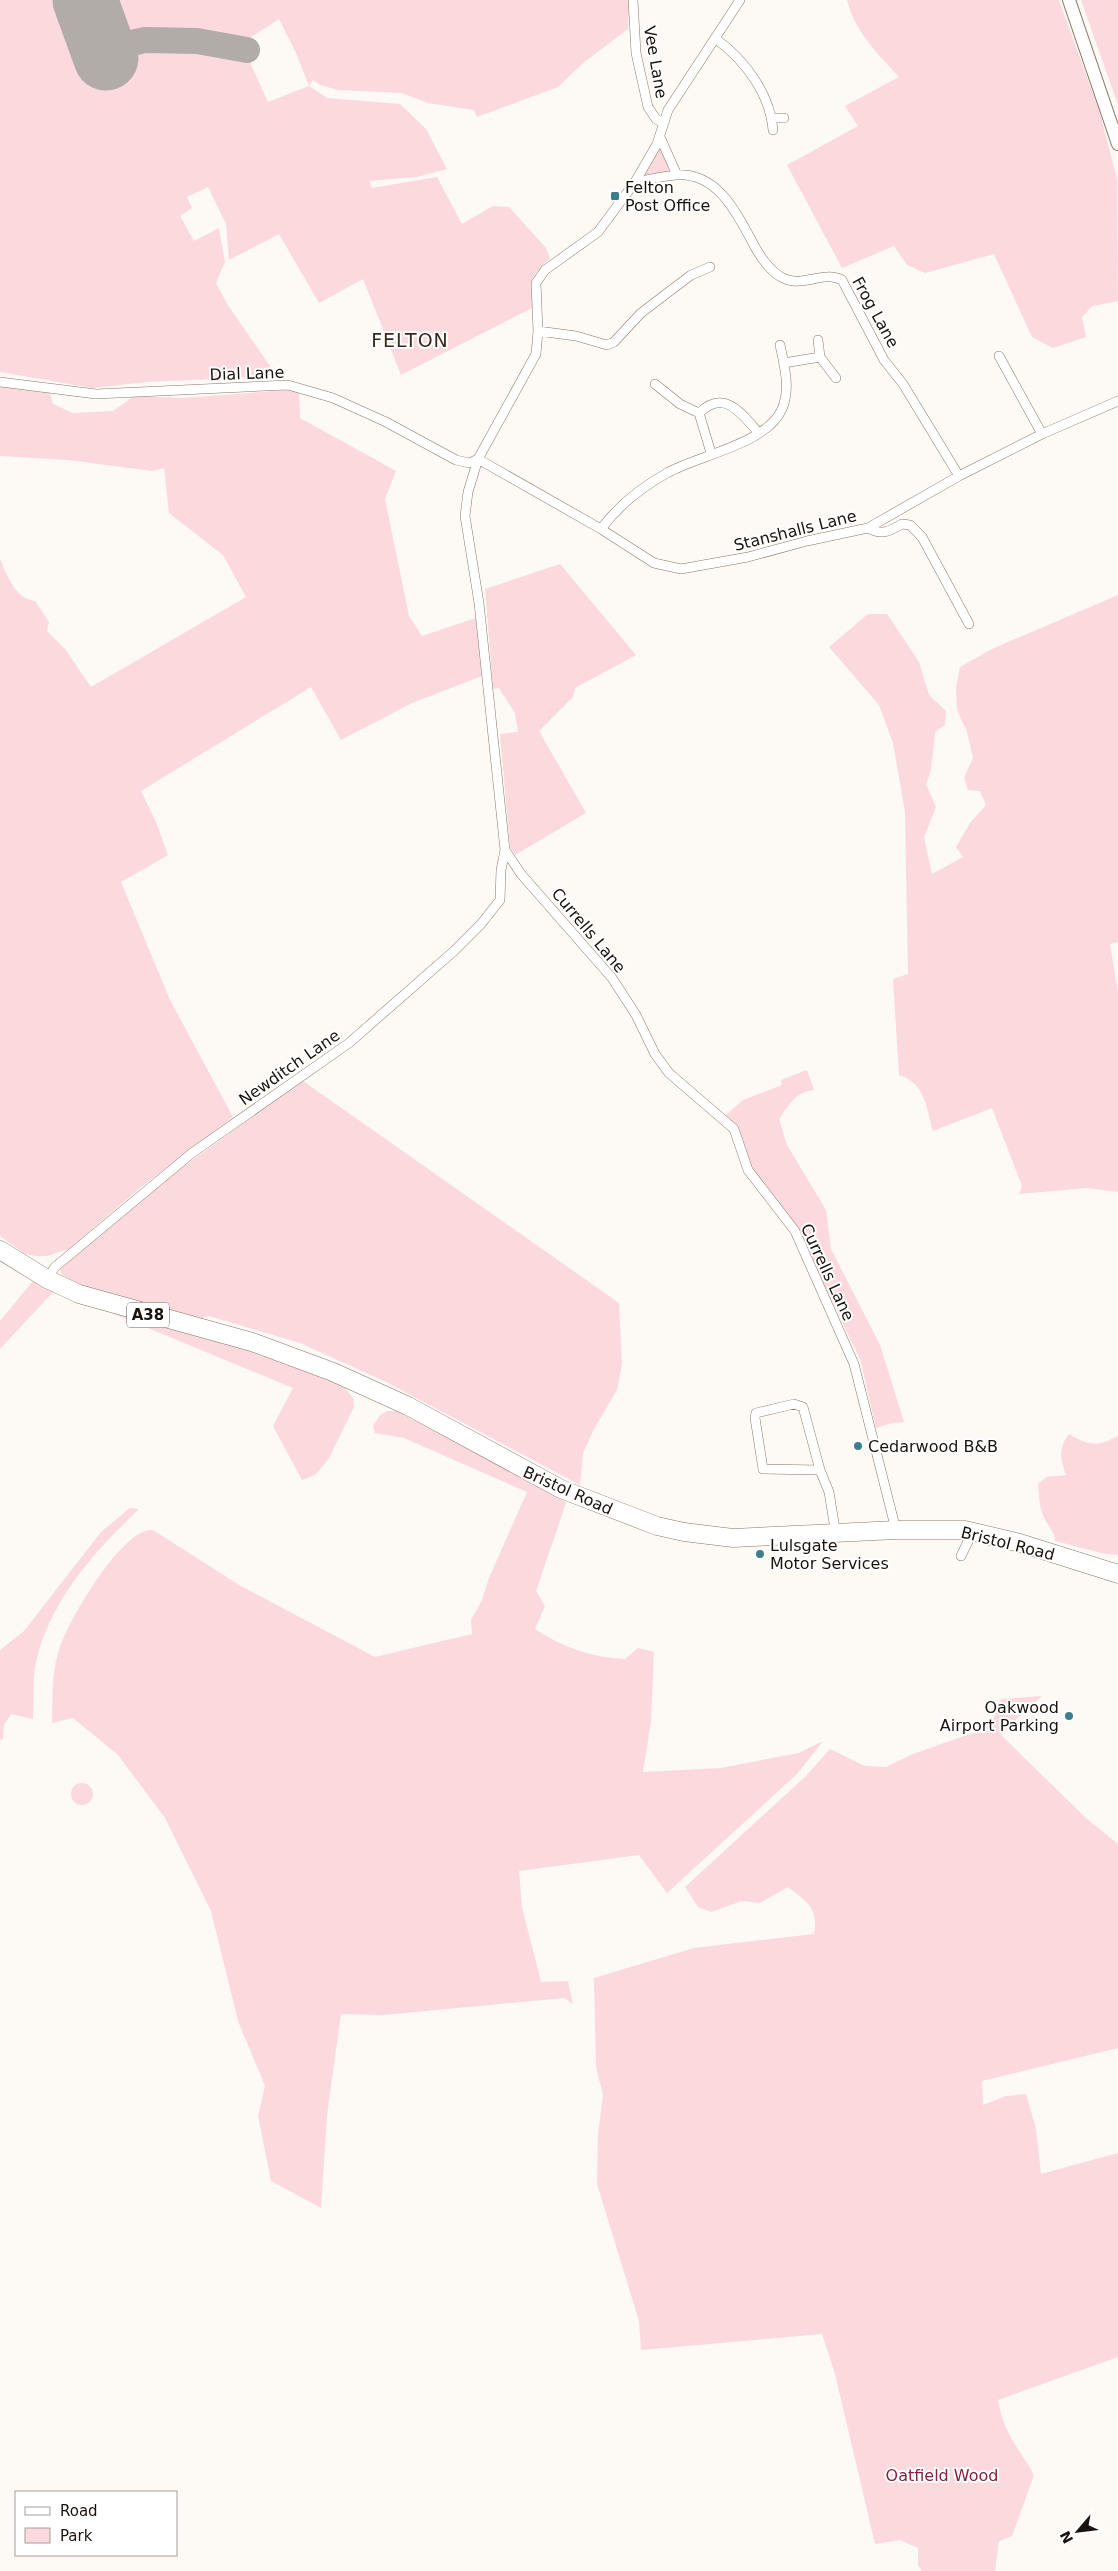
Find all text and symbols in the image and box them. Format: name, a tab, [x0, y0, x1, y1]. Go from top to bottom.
street label: Vee Lane	[640, 24, 671, 100]
place label: Felton Post Office	[625, 178, 710, 215]
marker: Felton Post Office	[609, 190, 621, 202]
street label: Frog Lane	[848, 274, 903, 351]
district label: FELTON	[371, 329, 449, 351]
street label: Dial Lane	[209, 363, 285, 384]
street label: Stanshalls Lane	[732, 506, 858, 555]
street label: Currells Lane	[548, 884, 630, 977]
street label: Newditch Lane	[235, 1026, 343, 1109]
street label: Currells Lane	[797, 1221, 858, 1324]
road number: A38	[127, 1302, 169, 1328]
place label: Cedarwood B&B	[868, 1437, 998, 1456]
marker: Cedarwood B&B	[852, 1440, 864, 1452]
street label: Bristol Road	[520, 1462, 616, 1519]
street label: Bristol Road	[959, 1523, 1057, 1564]
place label: Lulsgate Motor Services	[770, 1536, 889, 1573]
marker: Lulsgate Motor Services	[754, 1548, 766, 1560]
place label: Oakwood Airport Parking	[940, 1698, 1059, 1735]
marker: Oakwood Airport Parking	[1063, 1710, 1075, 1722]
park label: Oatfield Wood	[886, 2466, 998, 2485]
legend	[15, 2491, 178, 2556]
text: Road	[60, 2502, 98, 2520]
north arrow	[1053, 2506, 1103, 2556]
text: Park	[60, 2527, 93, 2545]
text: N	[1057, 2528, 1076, 2546]

